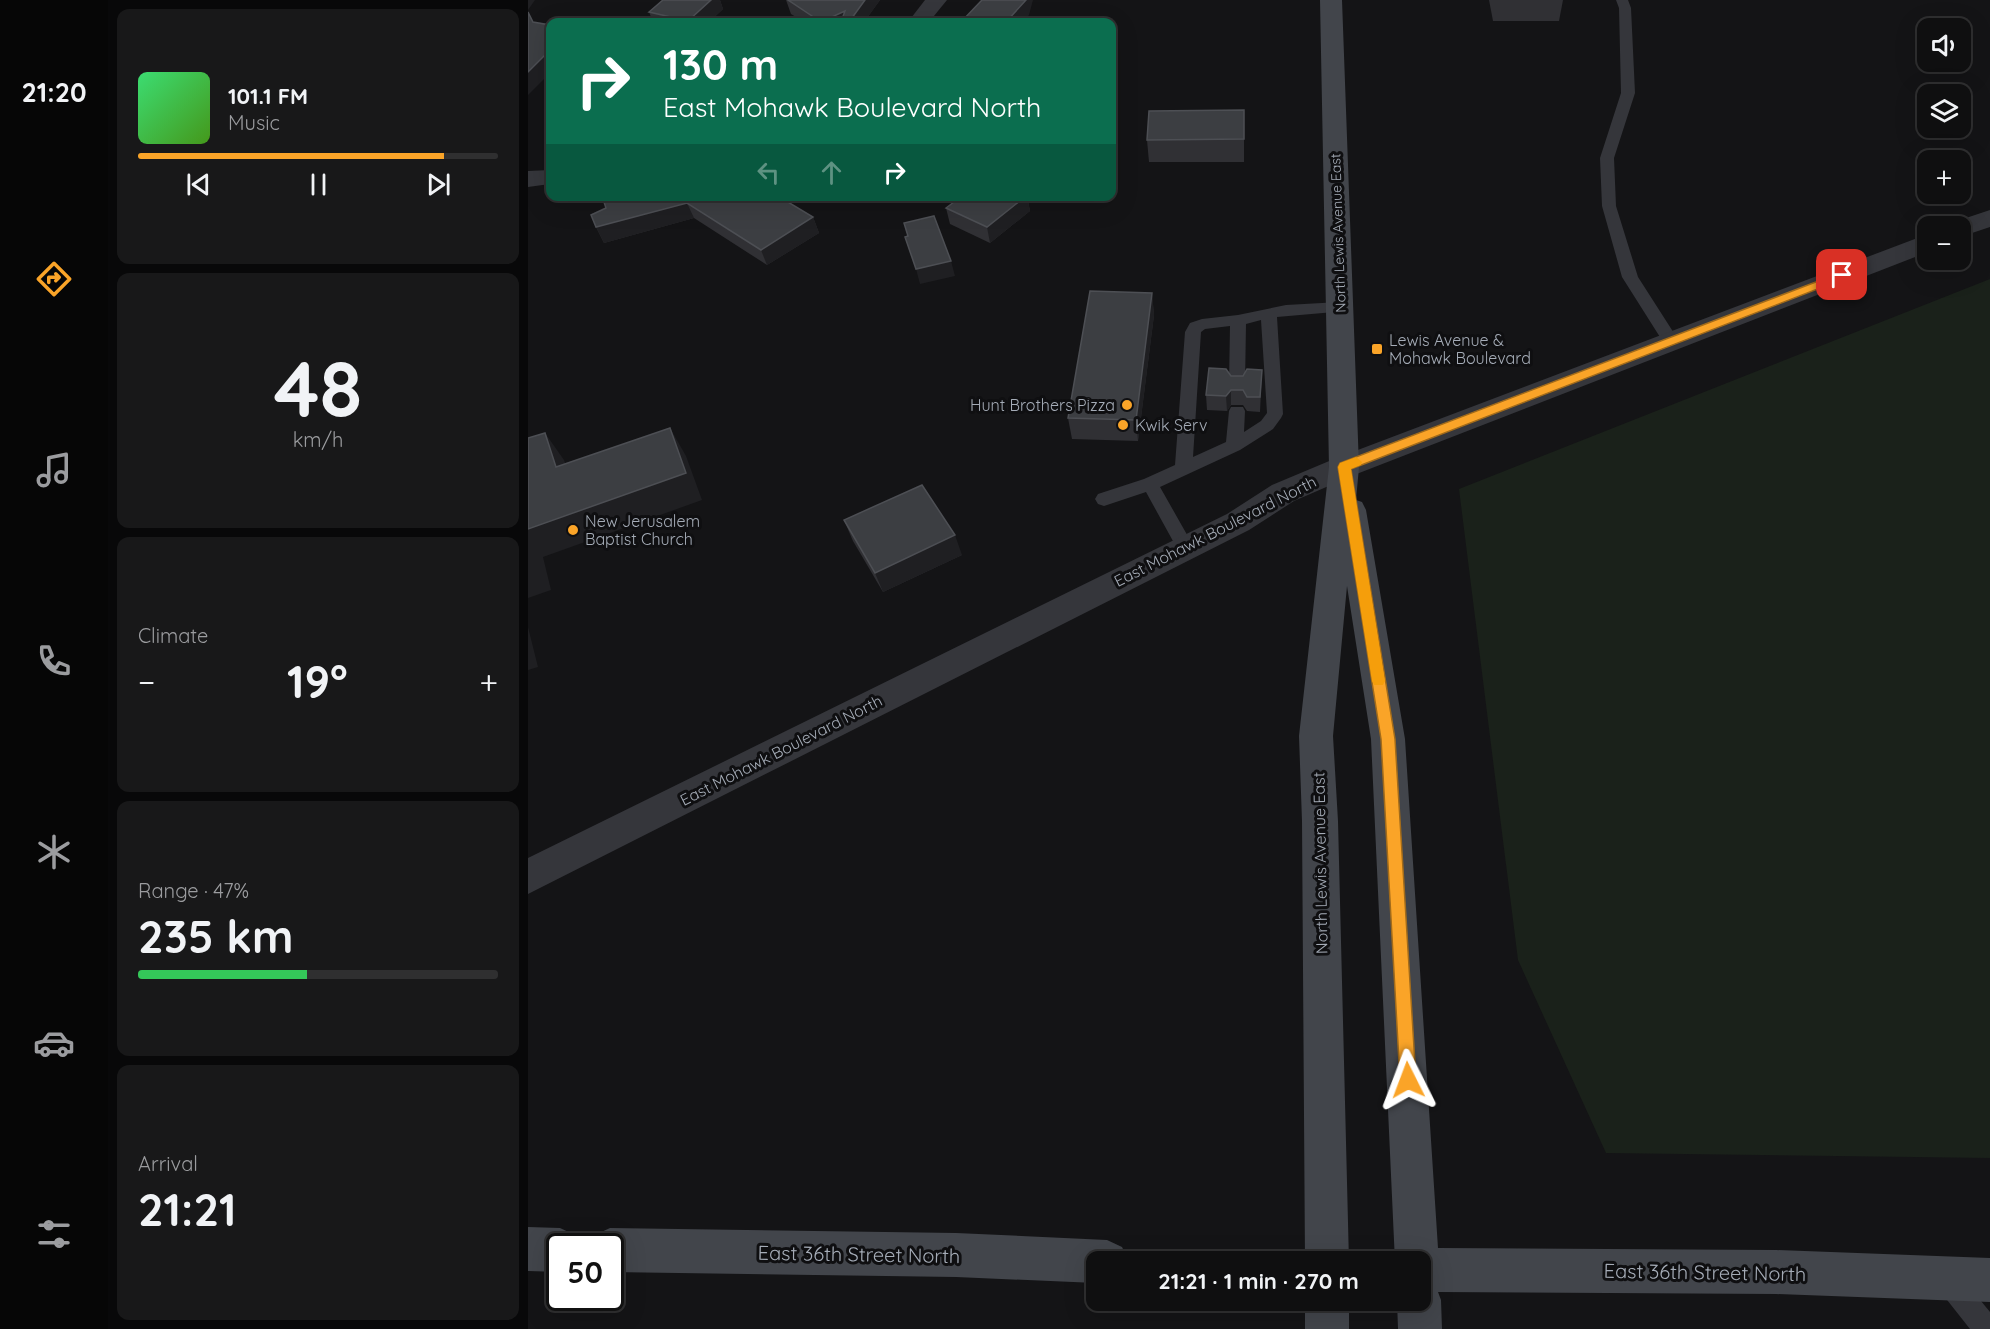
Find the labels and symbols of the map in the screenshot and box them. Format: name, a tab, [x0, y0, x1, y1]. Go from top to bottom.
street label: North Lewis Avenue East	[1326, 153, 1350, 313]
pin	[1816, 249, 1867, 300]
place label: Lewis Avenue & Mohawk Boulevard	[1389, 330, 1531, 368]
marker: Lewis Avenue & Mohawk Boulevard	[1370, 342, 1384, 356]
place label: Hunt Brothers Pizza	[970, 395, 1115, 415]
marker: Hunt Brothers Pizza	[1120, 398, 1134, 412]
place label: Kwik Serv	[1135, 415, 1207, 435]
marker: Kwik Serv	[1116, 418, 1130, 432]
street label: East Mohawk Boulevard North	[1111, 471, 1319, 591]
place label: New Jerusalem Baptist Church	[585, 511, 700, 549]
marker: New Jerusalem Baptist Church	[566, 523, 580, 537]
street label: East Mohawk Boulevard North	[677, 690, 885, 810]
street label: North Lewis Avenue East	[1308, 772, 1332, 954]
position arrow	[1376, 1048, 1440, 1112]
speed limit sign: 50	[546, 1233, 624, 1311]
street label: East 36th Street North	[758, 1240, 960, 1268]
street label: East 36th Street North	[1604, 1258, 1806, 1286]

